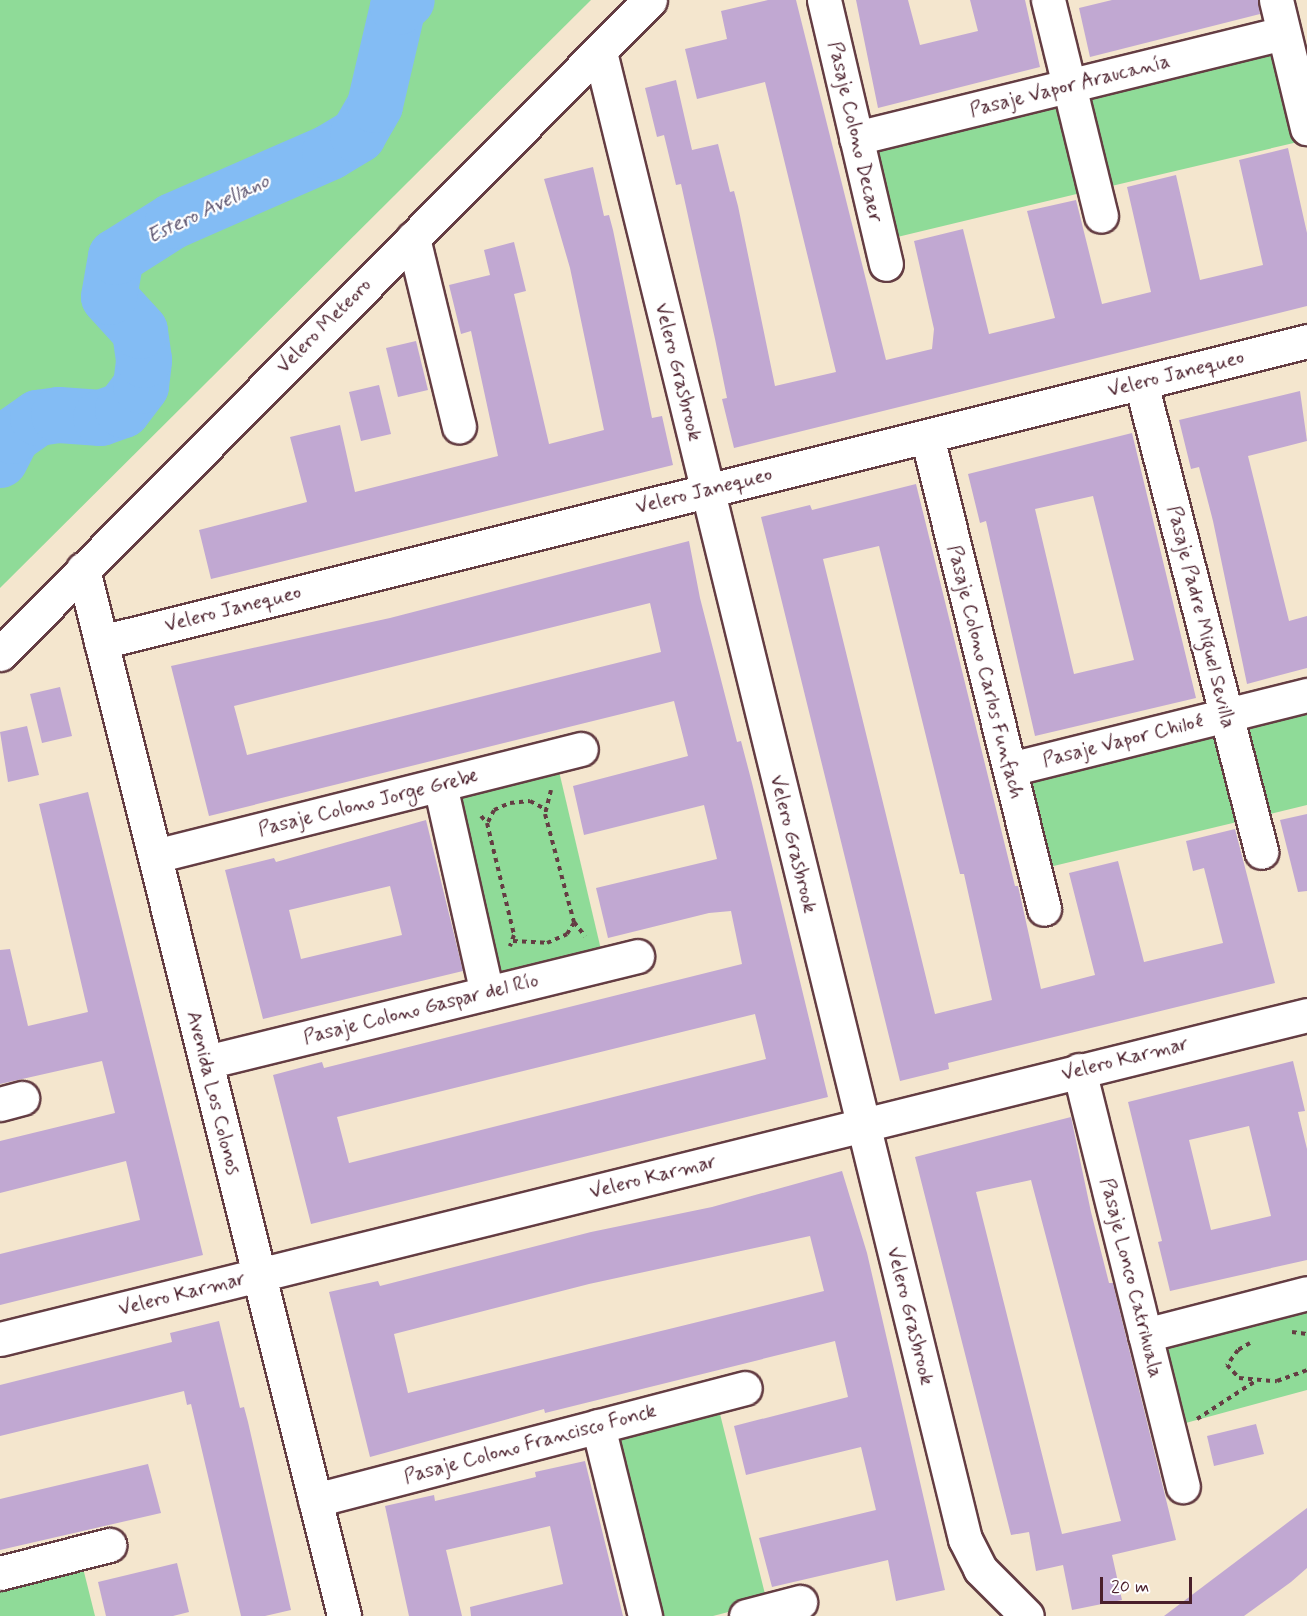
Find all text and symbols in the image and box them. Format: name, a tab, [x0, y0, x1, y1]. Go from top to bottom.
street label: Pasaje Colono Decaer	[822, 39, 888, 225]
street label: Pasaje Vapor Araucanía	[967, 49, 1173, 123]
water label: Estero Avellano	[143, 169, 273, 249]
street label: Velero Meteoro	[271, 273, 377, 379]
street label: Velero Grasbrook	[649, 300, 707, 444]
street label: Velero Janequeo	[1105, 345, 1247, 403]
street label: Velero Janequeo	[633, 462, 775, 520]
street label: Pasaje Padre Miguel Sevilla	[1162, 503, 1240, 731]
street label: Pasaje Colono Carlos Funfach	[943, 547, 1027, 797]
street label: Velero Janequeo	[162, 580, 304, 638]
street label: Pasaje Vapor Chiloé	[1040, 709, 1206, 773]
street label: Pasaje Colono Jorge Grebe	[256, 764, 480, 842]
street label: Velero Grasbrook	[764, 772, 822, 916]
street label: Pasaje Colono Gaspar del Río	[301, 968, 541, 1050]
street label: Avenida Los Colonos	[180, 1005, 246, 1181]
street label: Velero Karmar	[1059, 1032, 1191, 1086]
street label: Velero Karmar	[587, 1150, 719, 1204]
street label: Pasaje Lonco Catrihuala	[1094, 1175, 1168, 1381]
street label: Velero Grasbrook	[881, 1244, 939, 1388]
street label: Velero Karmar	[116, 1267, 248, 1321]
street label: Pasaje Colono Francisco Fonck	[401, 1399, 659, 1489]
scale bar	[1103, 1565, 1194, 1603]
text: 20 m	[1111, 1575, 1149, 1599]

